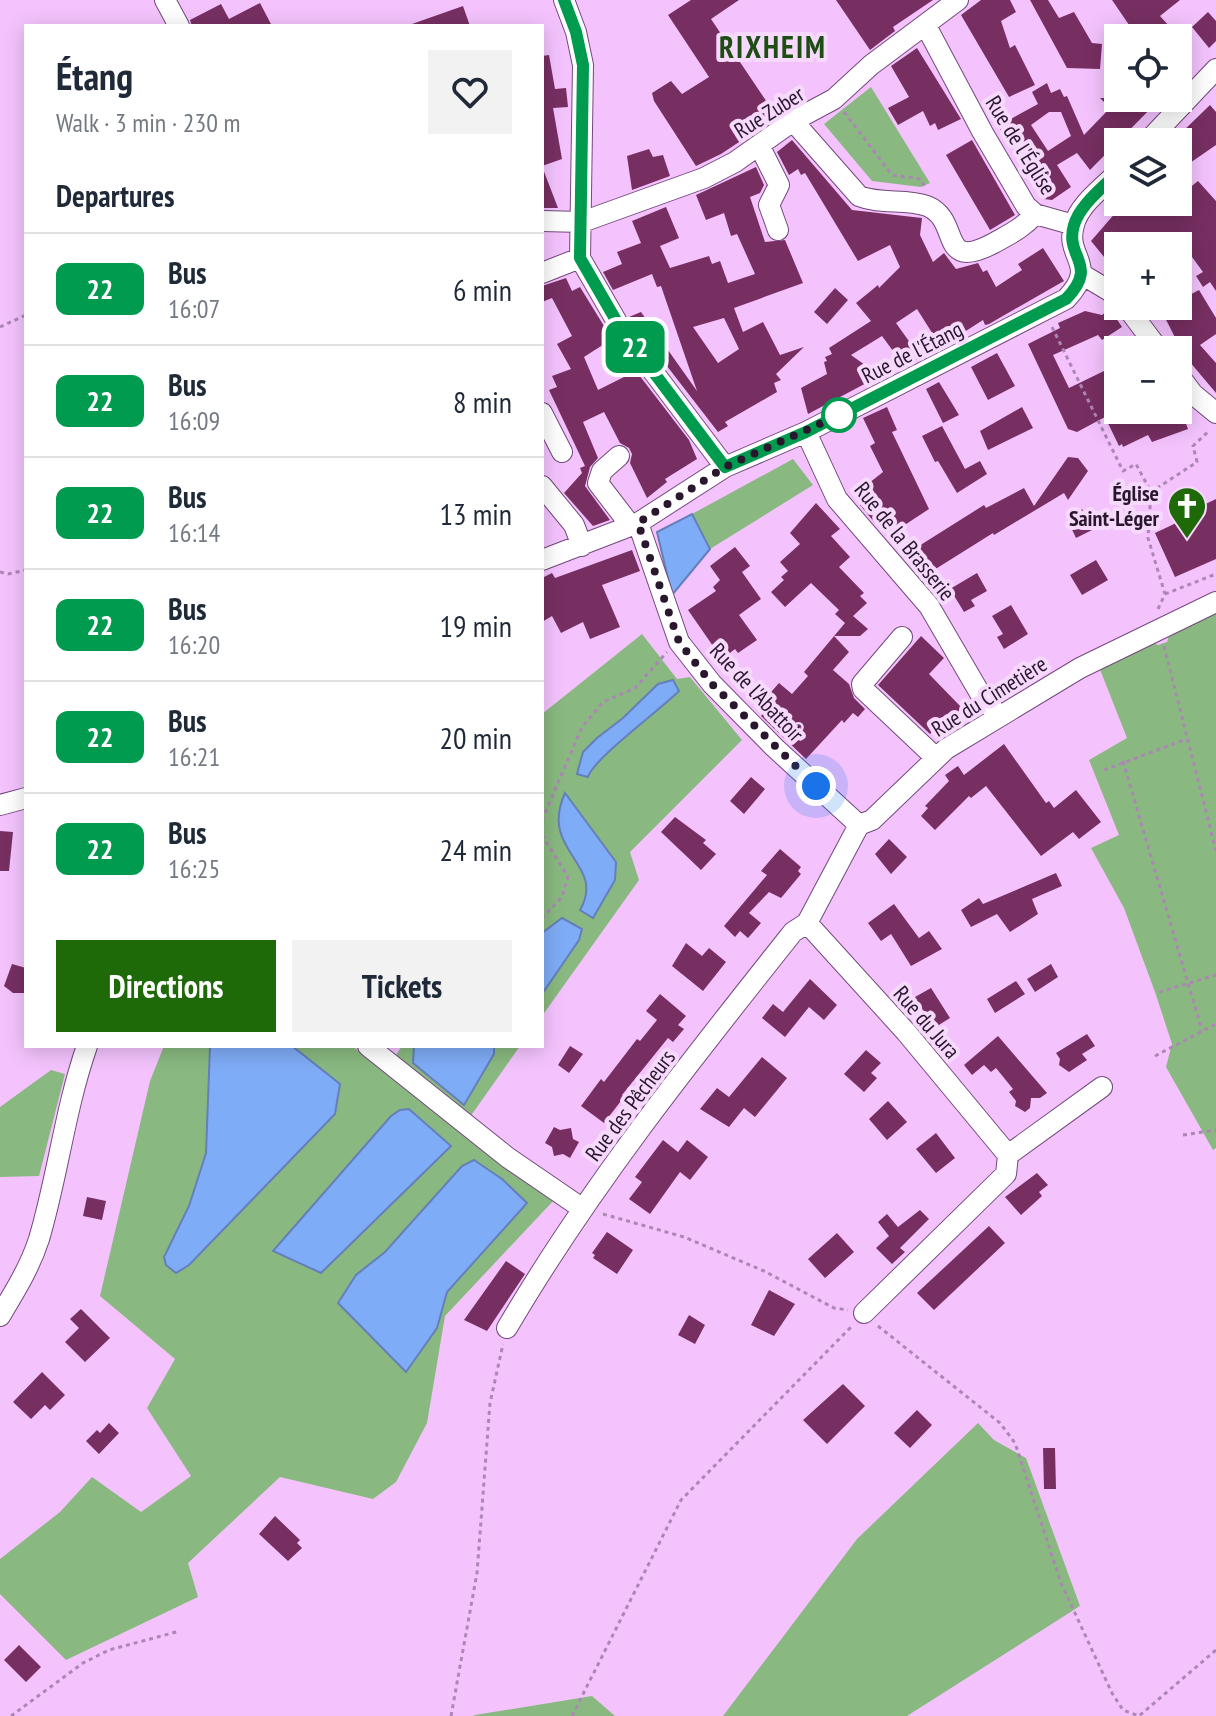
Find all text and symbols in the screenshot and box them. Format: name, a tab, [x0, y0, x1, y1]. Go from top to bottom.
map controls	[1104, 24, 1192, 424]
button: locate	[1104, 24, 1192, 112]
district label: RIXHEIM	[719, 27, 827, 66]
button: heart	[428, 50, 512, 134]
text: Étang	[56, 51, 133, 100]
street label: Rue Zuber	[729, 80, 809, 144]
street label: Rue de l'Église	[980, 90, 1062, 200]
text: Walk · 3 min · 230 m	[56, 106, 240, 139]
button: layers	[1104, 128, 1192, 216]
text: Departures	[56, 176, 174, 215]
button: +	[1104, 232, 1192, 320]
text: Bus	[168, 253, 207, 292]
text: 22	[87, 270, 113, 307]
text: 6 min	[453, 270, 512, 309]
text: 16:07	[168, 292, 220, 325]
street label: Rue de l'Étang	[857, 315, 967, 389]
line badge: 22	[599, 321, 671, 373]
text: 22	[622, 328, 648, 365]
button: −	[1104, 336, 1192, 424]
text: Bus	[168, 365, 207, 404]
text: 22	[87, 382, 113, 419]
text: 8 min	[453, 382, 512, 421]
unlabelled marker	[822, 398, 856, 432]
text: 16:09	[168, 404, 220, 437]
street label: Rue de la Brasserie	[849, 476, 961, 606]
text: Bus	[168, 477, 207, 516]
place label: Église Saint-Léger	[1069, 479, 1160, 532]
church icon: Église Saint-Léger	[1166, 485, 1208, 540]
text: 22	[87, 494, 113, 531]
text: 13 min	[439, 494, 512, 533]
text: 16:14	[168, 516, 220, 549]
text: Bus	[168, 589, 207, 628]
text: 22	[87, 606, 113, 643]
text: 19 min	[439, 606, 512, 645]
text: 16:20	[168, 628, 220, 661]
street label: Rue de l'Abattoir	[704, 637, 810, 747]
street label: Rue du Cimetière	[926, 649, 1052, 743]
text: Bus	[168, 701, 207, 740]
text: 22	[87, 718, 113, 755]
text: 20 min	[439, 718, 512, 757]
text: 16:21	[168, 740, 220, 773]
your location	[796, 766, 836, 806]
text: Bus	[168, 813, 207, 852]
text: 22	[87, 830, 113, 867]
text: 24 min	[439, 830, 512, 869]
text: 16:25	[168, 852, 220, 885]
button: Directions	[56, 940, 276, 1032]
button: Tickets	[292, 940, 512, 1032]
street label: Rue du Jura	[888, 980, 966, 1064]
street label: Rue des Pêcheurs	[579, 1044, 681, 1166]

